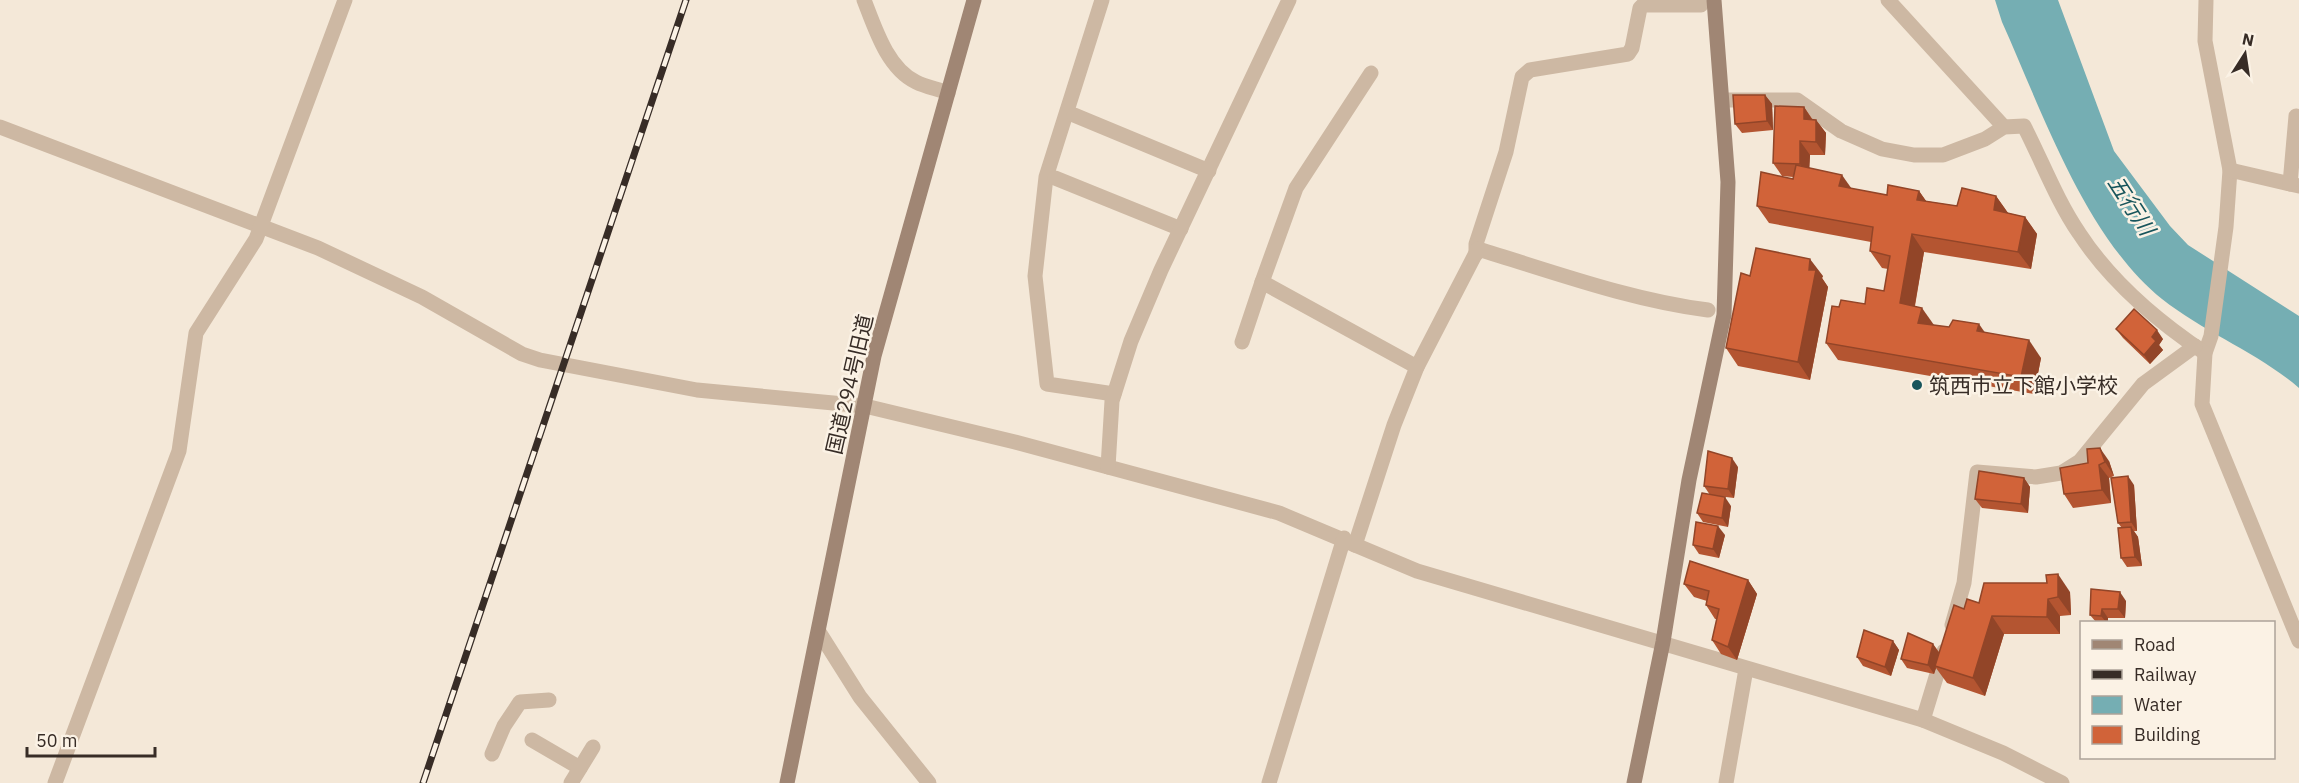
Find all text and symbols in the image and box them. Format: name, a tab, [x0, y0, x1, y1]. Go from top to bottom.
north arrow	[2215, 24, 2275, 84]
text: N	[2240, 28, 2256, 50]
water label: 五行川	[2102, 169, 2163, 242]
street label: 国道294号旧道	[819, 311, 879, 457]
place label: 筑西市立下館小学校	[1929, 371, 2118, 399]
marker: 筑西市立下館小学校	[1910, 378, 1924, 392]
legend	[2080, 621, 2275, 759]
text: Road	[2134, 633, 2175, 656]
text: Railway	[2134, 663, 2196, 686]
text: Water	[2134, 693, 2183, 716]
scale bar	[27, 720, 154, 758]
text: Building	[2134, 723, 2201, 746]
text: 50 m	[36, 729, 78, 752]

